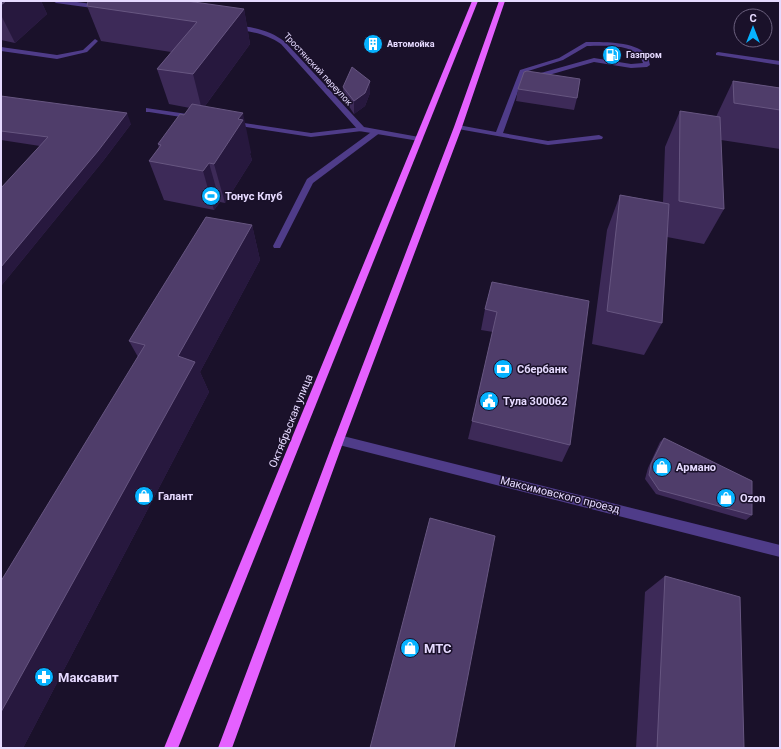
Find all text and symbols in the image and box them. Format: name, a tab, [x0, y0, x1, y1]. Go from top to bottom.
north arrow	[733, 8, 773, 48]
text: С	[749, 12, 757, 25]
street label: Тростянский переулок	[282, 31, 354, 107]
building icon: Автомойка	[362, 33, 384, 55]
place label: Автомойка	[387, 39, 435, 49]
fuel station icon: Газпром	[601, 44, 623, 66]
place label: Газпром	[626, 50, 662, 60]
sports icon: Тонус Клуб	[200, 185, 222, 207]
place label: Тонус Клуб	[225, 190, 282, 203]
bank icon: Сбербанк	[492, 358, 514, 380]
place label: Сбербанк	[517, 363, 568, 376]
street label: Октябрьская улица	[266, 372, 316, 470]
public building icon: Тула 300062	[478, 390, 500, 412]
place label: Тула 300062	[503, 395, 567, 408]
shop icon: Армано	[651, 456, 673, 478]
place label: Армано	[676, 461, 716, 474]
street label: Максимовского проезд	[499, 474, 621, 516]
shop icon: Галант	[133, 485, 155, 507]
shop icon: Ozon	[715, 487, 737, 509]
place label: Галант	[158, 490, 193, 503]
place label: Ozon	[740, 492, 765, 505]
shop icon: МТС	[399, 637, 421, 659]
place label: МТС	[424, 641, 452, 656]
pharmacy icon: Максавит	[33, 666, 55, 688]
place label: Максавит	[58, 670, 119, 685]

